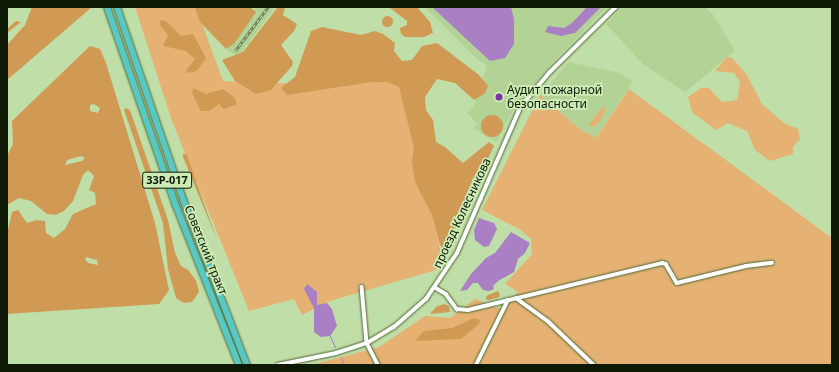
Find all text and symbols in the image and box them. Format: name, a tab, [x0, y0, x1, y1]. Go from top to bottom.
place label: Аудит пожарной безопасности	[507, 83, 602, 111]
marker: Аудит пожарной безопасности	[494, 92, 504, 102]
street label: проезд Колесникова	[430, 156, 494, 270]
road number: 33Р-017	[142, 171, 192, 189]
street label: Советский тракт	[181, 203, 231, 297]

